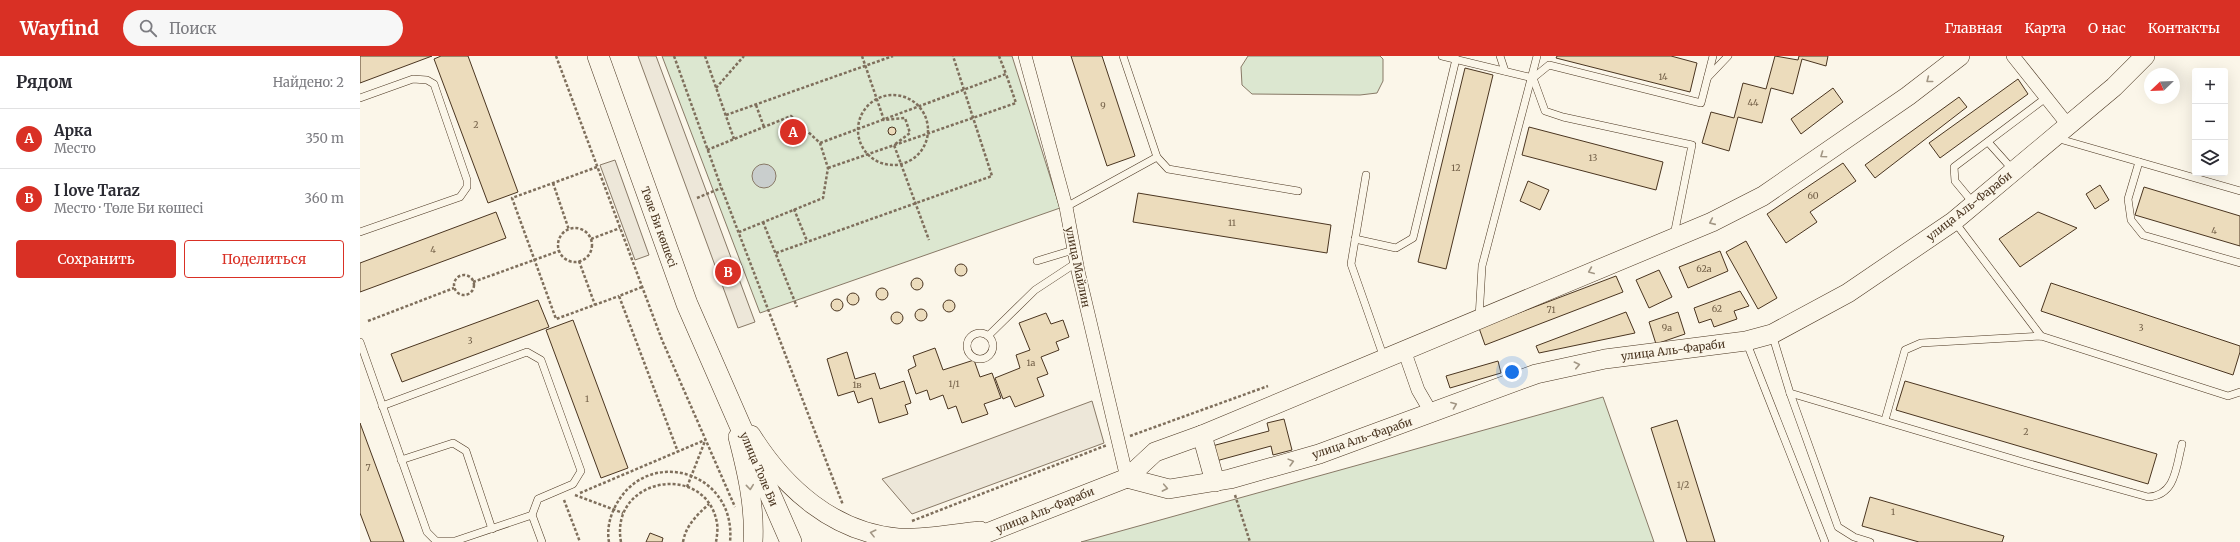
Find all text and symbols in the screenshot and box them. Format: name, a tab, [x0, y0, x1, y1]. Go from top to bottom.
search box	[123, 10, 403, 46]
text: Wayfind	[20, 16, 99, 40]
icon: search	[137, 17, 159, 39]
text: Поиск	[169, 19, 217, 38]
text: Главная	[1944, 19, 2002, 37]
text: Карта	[2024, 19, 2066, 37]
text: О нас	[2088, 19, 2126, 37]
text: Контакты	[2148, 19, 2220, 37]
north arrow	[2144, 68, 2180, 104]
map controls	[2192, 68, 2228, 176]
button: +	[2192, 68, 2228, 104]
text: Рядом	[16, 71, 72, 93]
house number: 14	[1658, 71, 1668, 82]
text: Найдено: 2	[273, 74, 344, 91]
one-way arrow	[1926, 75, 1933, 82]
house number: 44	[1747, 97, 1759, 108]
house number: 9	[1100, 100, 1106, 111]
button: −	[2192, 104, 2228, 140]
pin: A	[780, 117, 806, 147]
house number: 2	[473, 119, 479, 130]
text: Арка	[54, 121, 92, 140]
text: A	[24, 130, 34, 147]
text: 350 m	[306, 130, 344, 147]
text: Место	[54, 140, 96, 157]
button: layers	[2192, 140, 2228, 176]
one-way arrow	[1820, 150, 1827, 157]
house number: 13	[1589, 152, 1597, 163]
house number: 12	[1451, 162, 1461, 173]
street label: улица Аль-Фараби	[1923, 168, 2015, 244]
text: I love Taraz	[54, 181, 140, 200]
street label: Төле Би көшесі	[638, 185, 680, 270]
text: B	[24, 190, 34, 207]
text: 360 m	[305, 190, 344, 207]
house number: 60	[1807, 190, 1819, 201]
text: Место · Төле Би көшесі	[54, 200, 203, 217]
house number: 11	[1228, 217, 1236, 228]
one-way arrow	[1708, 217, 1715, 225]
street label: улица Майлин	[1063, 225, 1094, 309]
house number: 4	[2211, 225, 2217, 236]
button: Сохранить	[16, 240, 176, 278]
button: Поделиться	[184, 240, 344, 278]
house number: 4	[430, 244, 436, 255]
pin: B	[715, 257, 741, 287]
house number: 62а	[1696, 263, 1712, 274]
one-way arrow	[1588, 267, 1595, 275]
house number: 62	[1712, 303, 1722, 314]
house number: 71	[1546, 304, 1556, 315]
house number: 9а	[1662, 322, 1672, 333]
house number: 3	[2138, 322, 2144, 333]
house number: 3	[467, 335, 473, 346]
street label: улица Аль-Фараби	[1620, 337, 1726, 363]
house number: 1а	[1027, 357, 1036, 368]
one-way arrow	[1573, 361, 1580, 370]
your location	[1502, 362, 1522, 382]
house number: 1/1	[948, 378, 960, 389]
house number: 1в	[852, 379, 862, 390]
house number: 1	[585, 393, 589, 404]
one-way arrow	[1450, 402, 1457, 410]
street label: улица Аль-Фараби	[1310, 414, 1414, 462]
house number: 2	[2023, 426, 2029, 437]
street label: улица Толе Би	[737, 430, 781, 509]
one-way arrow	[1288, 458, 1295, 467]
house number: 7	[365, 462, 371, 473]
house number: 1/2	[1677, 479, 1689, 490]
one-way arrow	[1161, 483, 1168, 491]
one-way arrow	[745, 484, 754, 490]
street label: улица Аль-Фараби	[994, 484, 1097, 536]
house number: 1	[1891, 506, 1895, 517]
one-way arrow	[870, 530, 876, 538]

